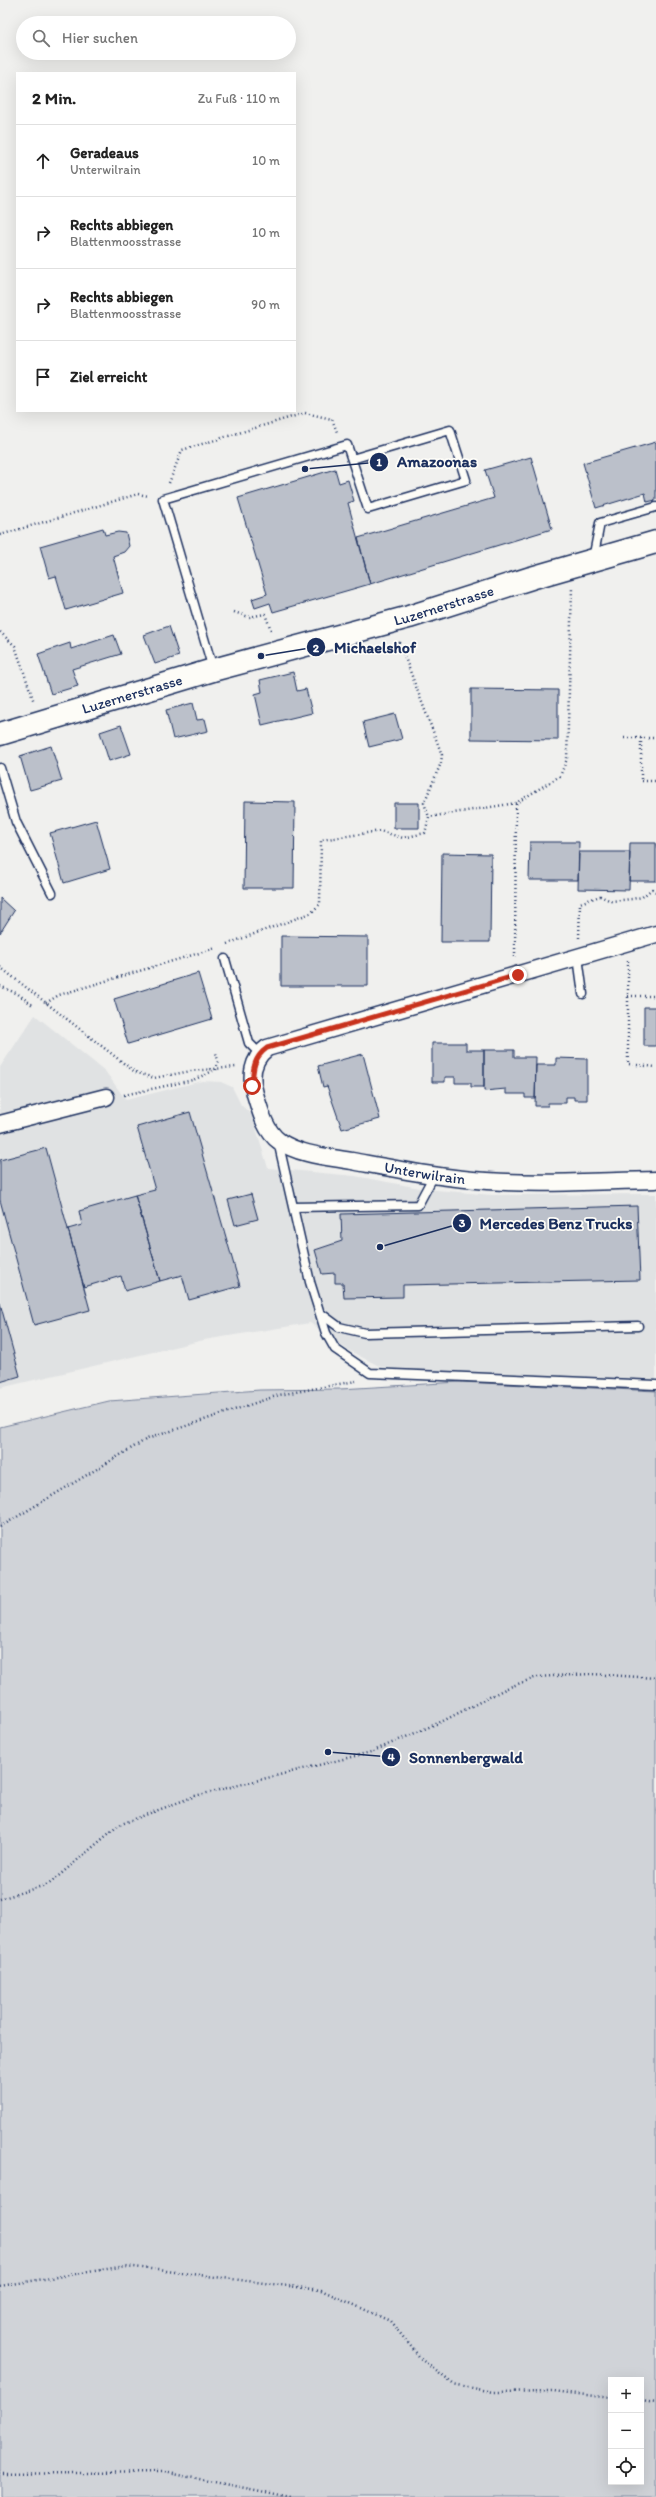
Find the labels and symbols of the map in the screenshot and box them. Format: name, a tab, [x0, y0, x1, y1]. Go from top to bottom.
callout: Amazoonas	[369, 448, 485, 476]
text: Amazoonas	[396, 452, 477, 471]
text: 1	[376, 455, 382, 469]
street label: Luzernerstrasse	[392, 581, 496, 630]
callout: Michaelshof	[306, 633, 424, 661]
text: Michaelshof	[334, 638, 417, 657]
text: 2	[313, 641, 320, 655]
street label: Luzernerstrasse	[80, 671, 185, 718]
route end	[509, 966, 527, 984]
route start	[243, 1077, 261, 1095]
street label: Unterwilrain	[383, 1158, 467, 1188]
callout: Mercedes Benz Trucks	[452, 1209, 640, 1237]
text: Mercedes Benz Trucks	[480, 1214, 632, 1233]
text: 3	[459, 1216, 466, 1230]
callout: Sonnenbergwald	[381, 1743, 531, 1771]
text: Sonnenbergwald	[409, 1748, 523, 1768]
text: 4	[387, 1750, 395, 1764]

